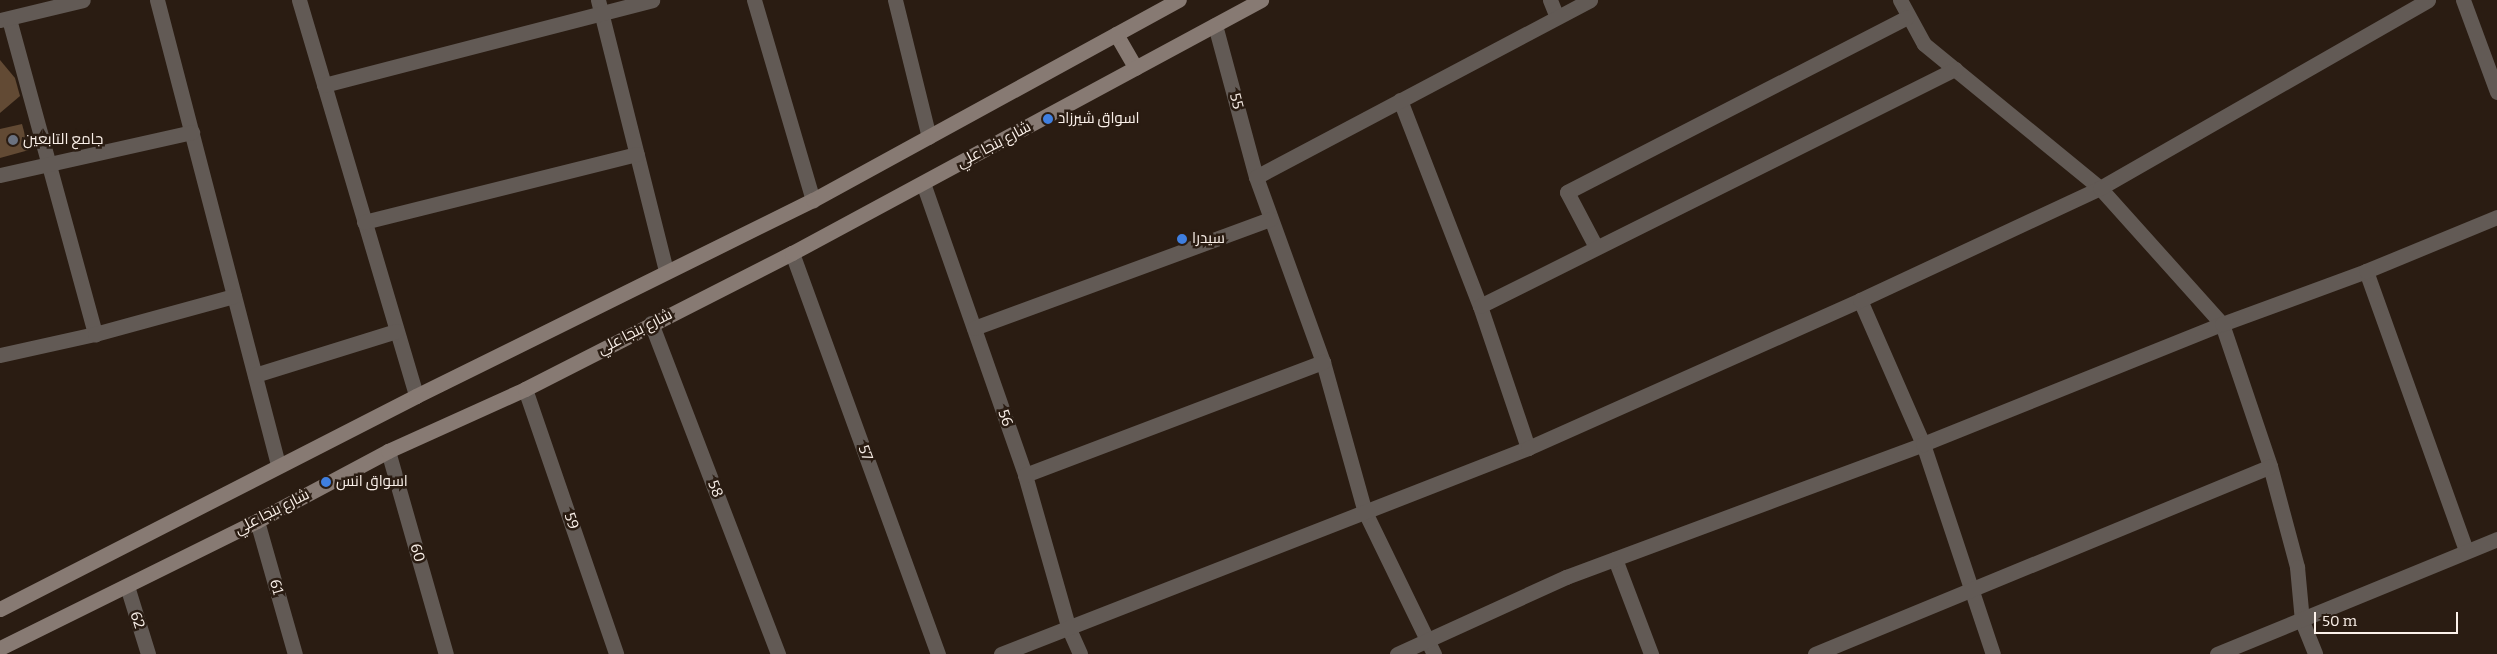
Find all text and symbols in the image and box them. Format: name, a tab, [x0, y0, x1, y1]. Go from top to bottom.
street label: 55	[1225, 91, 1247, 111]
place label: اسواق شيرزاد	[1058, 110, 1140, 128]
marker: اسواق شيرزاد	[1042, 113, 1054, 125]
street label: شارع بنجا علي	[954, 118, 1034, 172]
place label: جامع التابعين	[23, 131, 103, 149]
marker: جامع التابعين	[7, 134, 19, 146]
place label: سيدرا	[1192, 230, 1225, 248]
marker: سيدرا	[1176, 233, 1188, 245]
street label: شارع بنجا علي	[595, 305, 675, 359]
street label: 56	[994, 407, 1016, 429]
street label: 57	[854, 443, 876, 463]
place label: اسواق انس	[336, 473, 408, 491]
marker: اسواق انس	[320, 476, 332, 488]
street label: 58	[704, 478, 726, 500]
street label: شارع بنجا علي	[232, 485, 312, 539]
street label: 59	[560, 510, 582, 532]
street label: 60	[406, 542, 428, 564]
street label: 61	[265, 577, 287, 597]
scale bar	[2317, 602, 2461, 634]
street label: 62	[126, 609, 148, 631]
text: 50 m	[2322, 612, 2357, 630]

